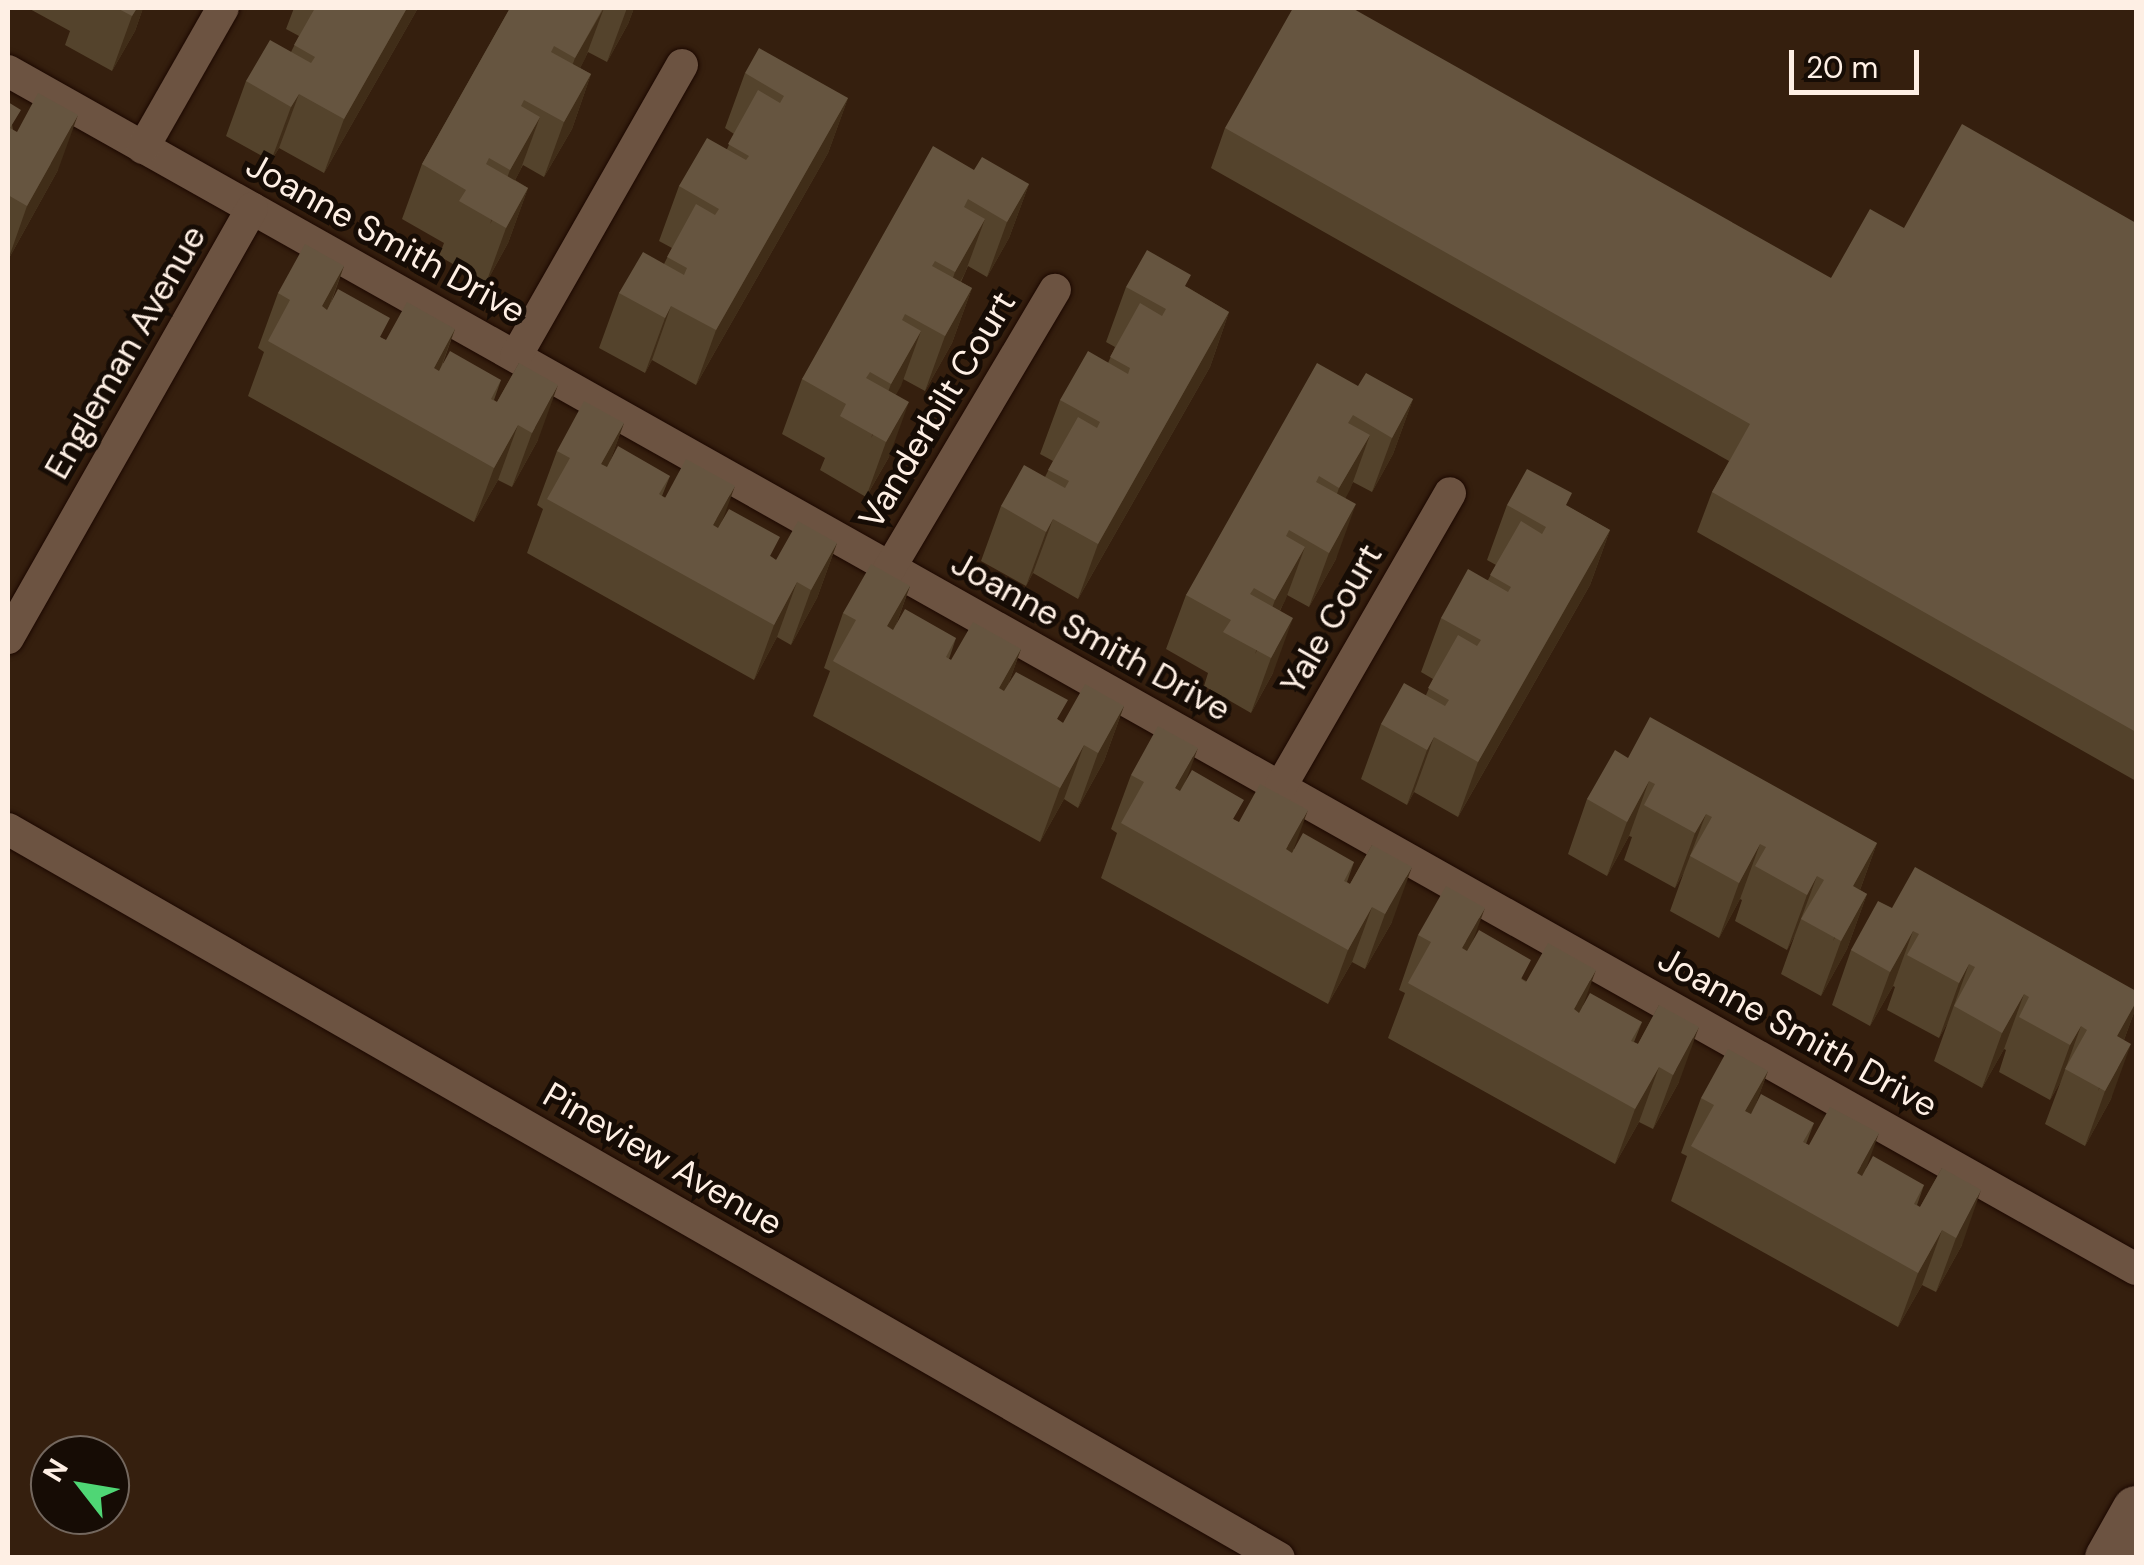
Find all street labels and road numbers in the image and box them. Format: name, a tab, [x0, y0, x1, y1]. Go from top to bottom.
street label: Joanne Smith Drive	[239, 144, 533, 332]
street label: Engleman Avenue	[35, 218, 215, 486]
street label: Vanderbilt Court	[850, 284, 1024, 536]
street label: Yale Court	[1271, 536, 1391, 702]
street label: Joanne Smith Drive	[944, 542, 1238, 730]
street label: Joanne Smith Drive	[1651, 938, 1945, 1126]
street label: Pineview Avenue	[536, 1074, 790, 1244]

